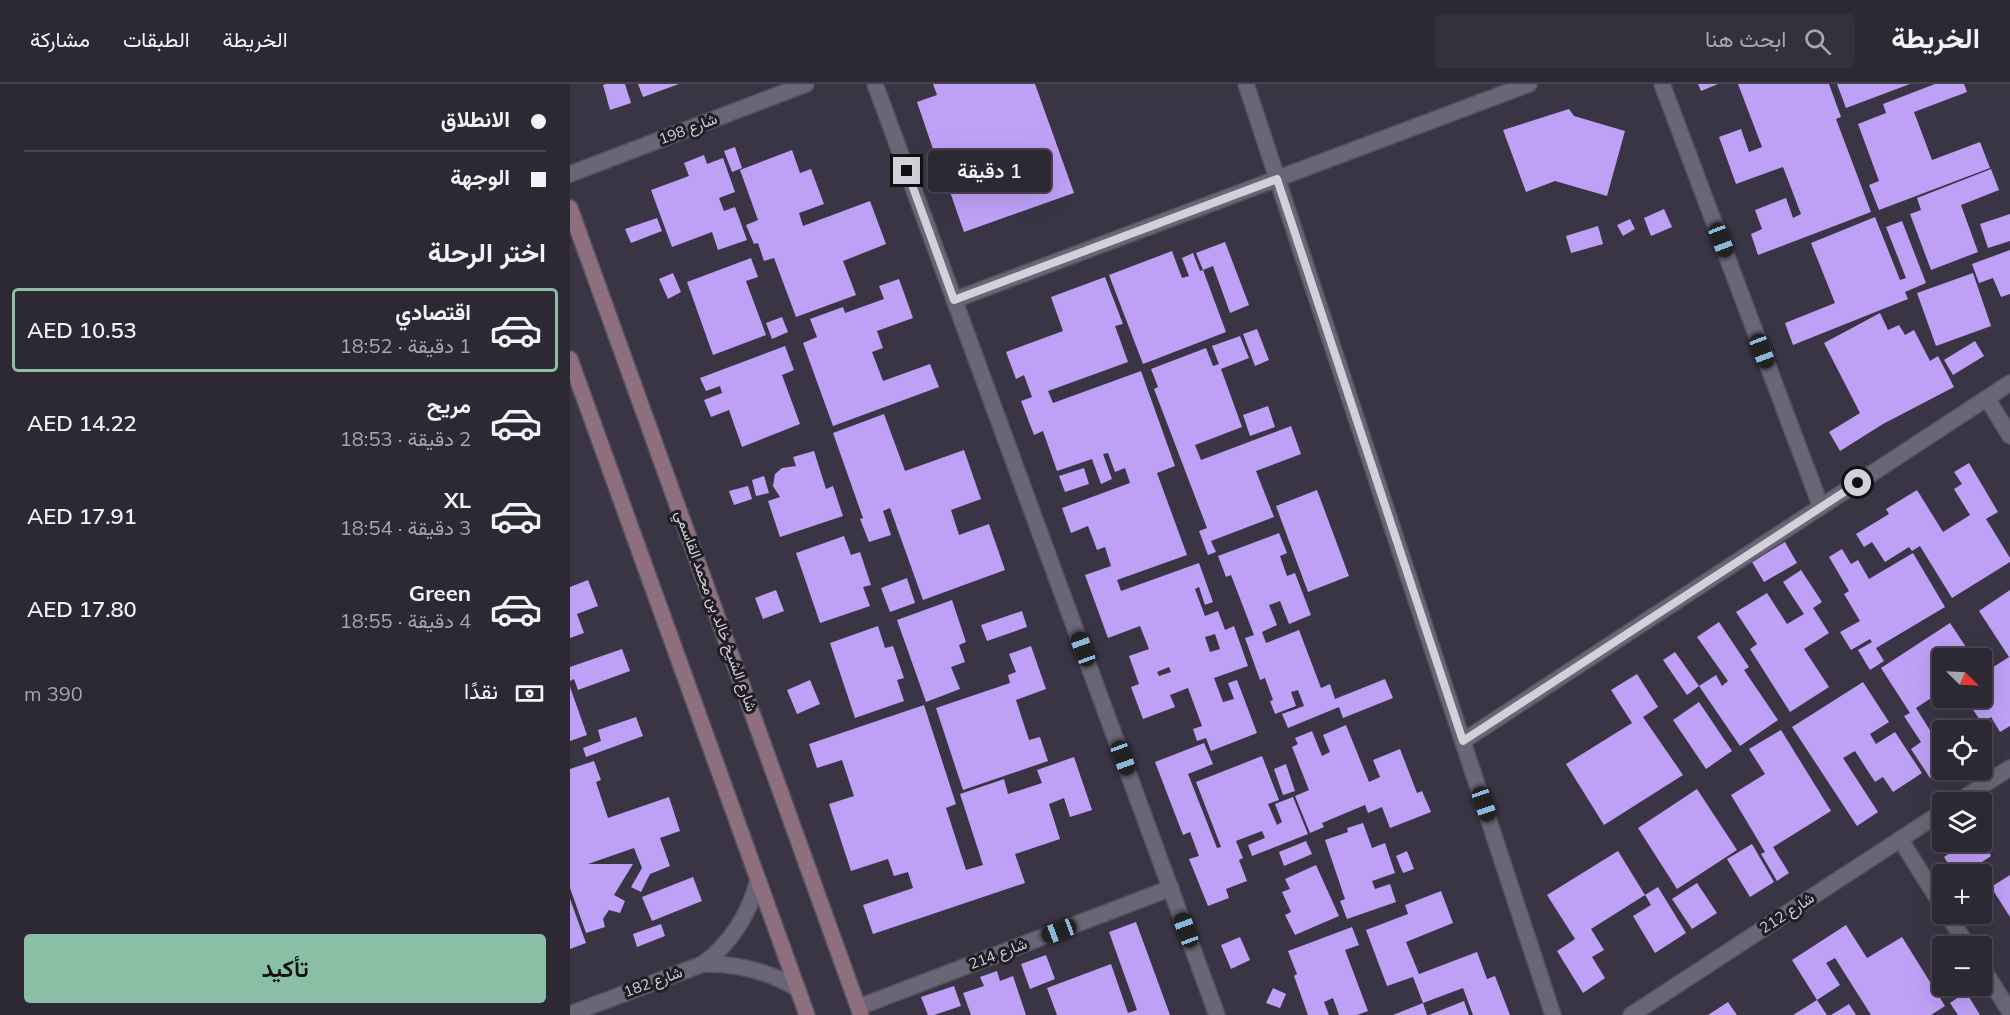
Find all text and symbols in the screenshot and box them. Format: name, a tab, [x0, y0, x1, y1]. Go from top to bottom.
search box	[1435, 14, 1855, 68]
text: الخريطة	[1891, 20, 1980, 55]
text: ابحث هنا	[1705, 25, 1786, 53]
icon: search	[1801, 25, 1834, 58]
text: مشاركة	[30, 26, 90, 52]
text: الطبقات	[123, 26, 190, 52]
text: الخريطة	[223, 26, 288, 52]
text: الانطلاق	[441, 105, 510, 133]
street label: شارع 198	[656, 109, 721, 150]
callout: 1 دقيقة	[928, 150, 1051, 192]
route end	[893, 157, 920, 184]
text: 1 دقيقة	[957, 158, 1022, 183]
text: الوجهة	[450, 163, 510, 191]
car	[1706, 220, 1736, 260]
text: اختر الرحلة	[428, 235, 546, 269]
text: اقتصادي	[395, 298, 471, 326]
icon: car	[489, 303, 543, 357]
text: AED 10.53	[27, 316, 137, 344]
car	[1747, 331, 1777, 371]
text: 1 دقيقة · 18:52	[340, 333, 471, 358]
text: مريح	[427, 391, 471, 419]
icon: car	[489, 396, 543, 450]
text: AED 14.22	[27, 409, 137, 437]
text: 2 دقيقة · 18:53	[340, 426, 471, 451]
route start	[1844, 469, 1871, 496]
text: XL	[444, 486, 471, 514]
icon: car	[489, 489, 543, 543]
text: AED 17.91	[27, 502, 137, 530]
street label: شارع الشيخ خالد بن محمد القاسمي	[667, 508, 762, 716]
text: 3 دقيقة · 18:54	[340, 515, 471, 540]
text: Green	[409, 579, 471, 607]
icon: car	[489, 582, 543, 636]
text: AED 17.80	[27, 595, 137, 623]
text: 4 دقيقة · 18:55	[340, 608, 471, 633]
car	[1068, 629, 1098, 669]
north arrow	[1932, 648, 1992, 708]
map controls	[1932, 648, 1992, 996]
text: نقدًا	[464, 677, 498, 705]
icon: cash	[513, 677, 546, 710]
text: 390 m	[24, 681, 83, 706]
button: locate	[1932, 720, 1992, 780]
car	[1108, 738, 1138, 778]
car	[1470, 784, 1498, 824]
button: layers	[1932, 792, 1992, 852]
button: +	[1932, 864, 1992, 924]
street label: 212 شارع	[1756, 888, 1819, 939]
car	[1171, 910, 1201, 950]
car	[1039, 916, 1079, 946]
button: تأكيد	[24, 934, 546, 1003]
street label: 214 شارع	[966, 934, 1031, 975]
button: −	[1932, 936, 1992, 996]
street label: شارع 182	[621, 962, 686, 1003]

